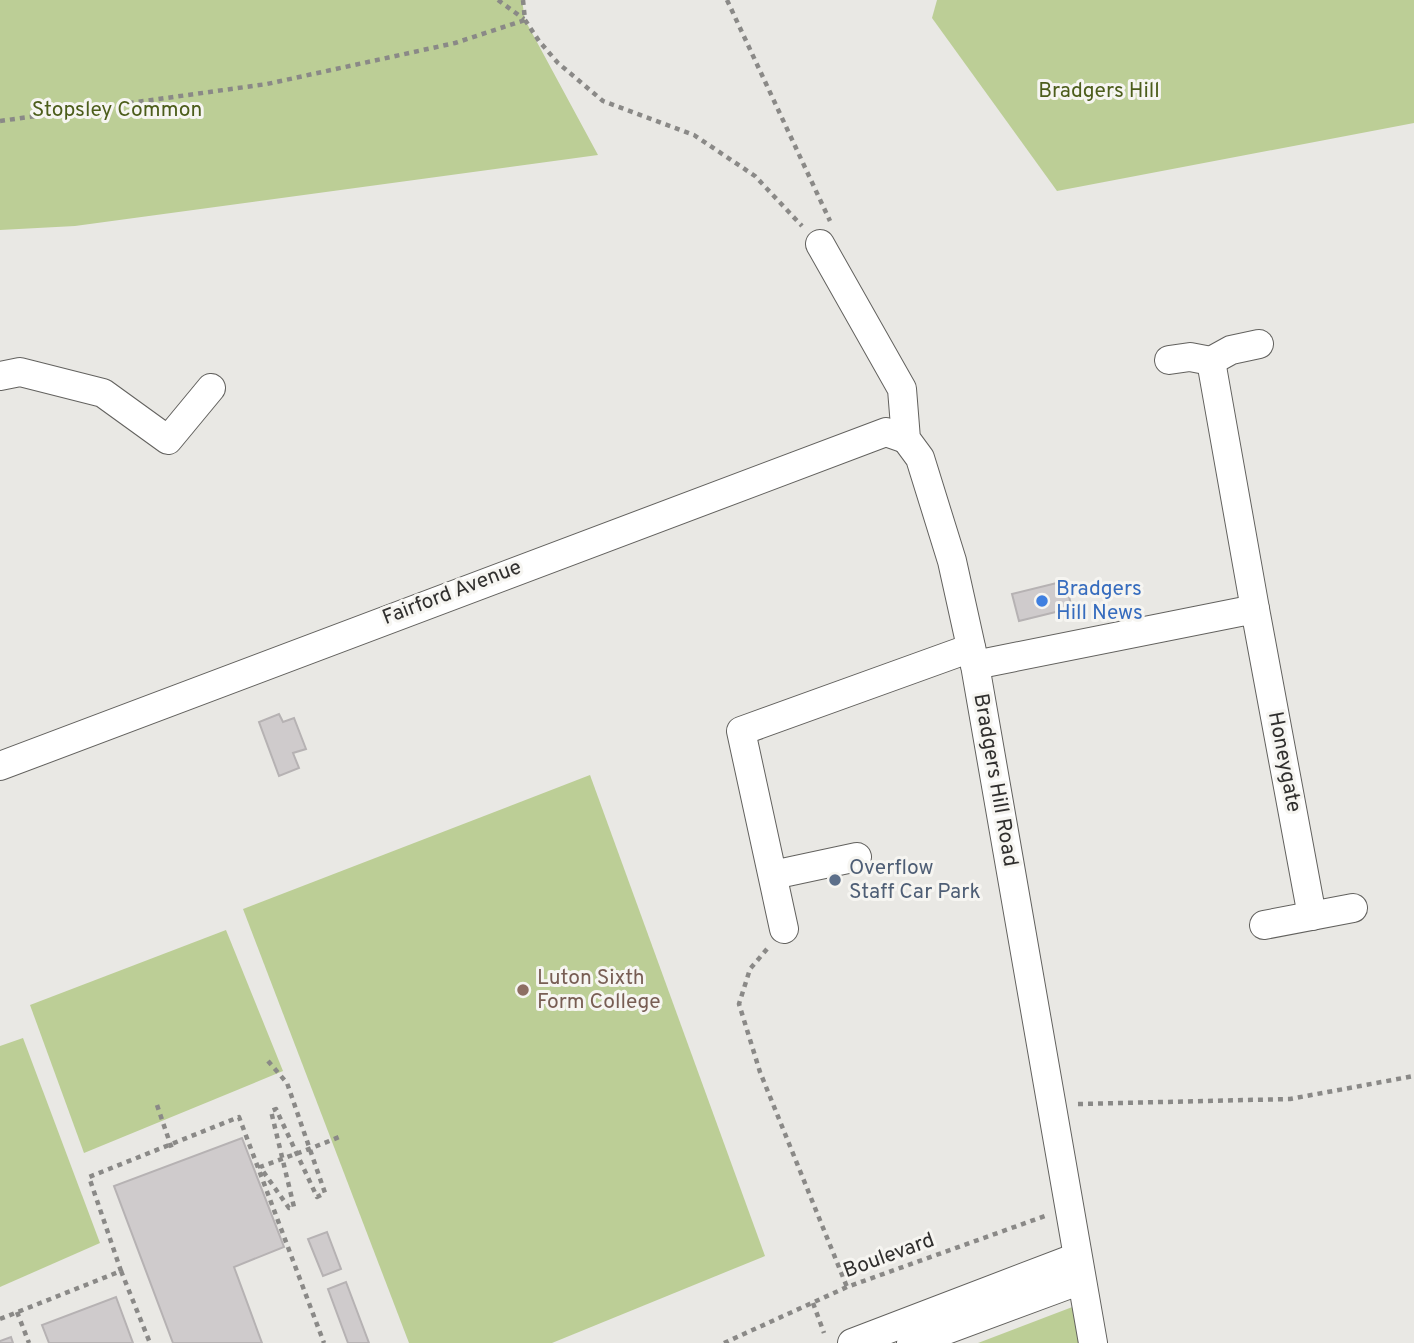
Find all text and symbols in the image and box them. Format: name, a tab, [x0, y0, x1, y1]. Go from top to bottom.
park label: Bradgers Hill	[1038, 78, 1160, 105]
park label: Stopsley Common	[32, 97, 202, 124]
street label: Fairford Avenue	[379, 554, 525, 632]
place label: Bradgers Hill News	[1056, 576, 1143, 627]
marker: Bradgers Hill News	[1034, 593, 1050, 609]
street label: Bradgers Hill Road	[966, 691, 1024, 869]
street label: Honeygate	[1261, 709, 1307, 815]
place label: Overflow Staff Car Park	[849, 855, 981, 906]
marker: Overflow Staff Car Park	[827, 872, 843, 888]
place label: Luton Sixth Form College	[537, 965, 661, 1016]
marker: Luton Sixth Form College	[515, 982, 531, 998]
street label: Boulevard	[840, 1227, 938, 1285]

